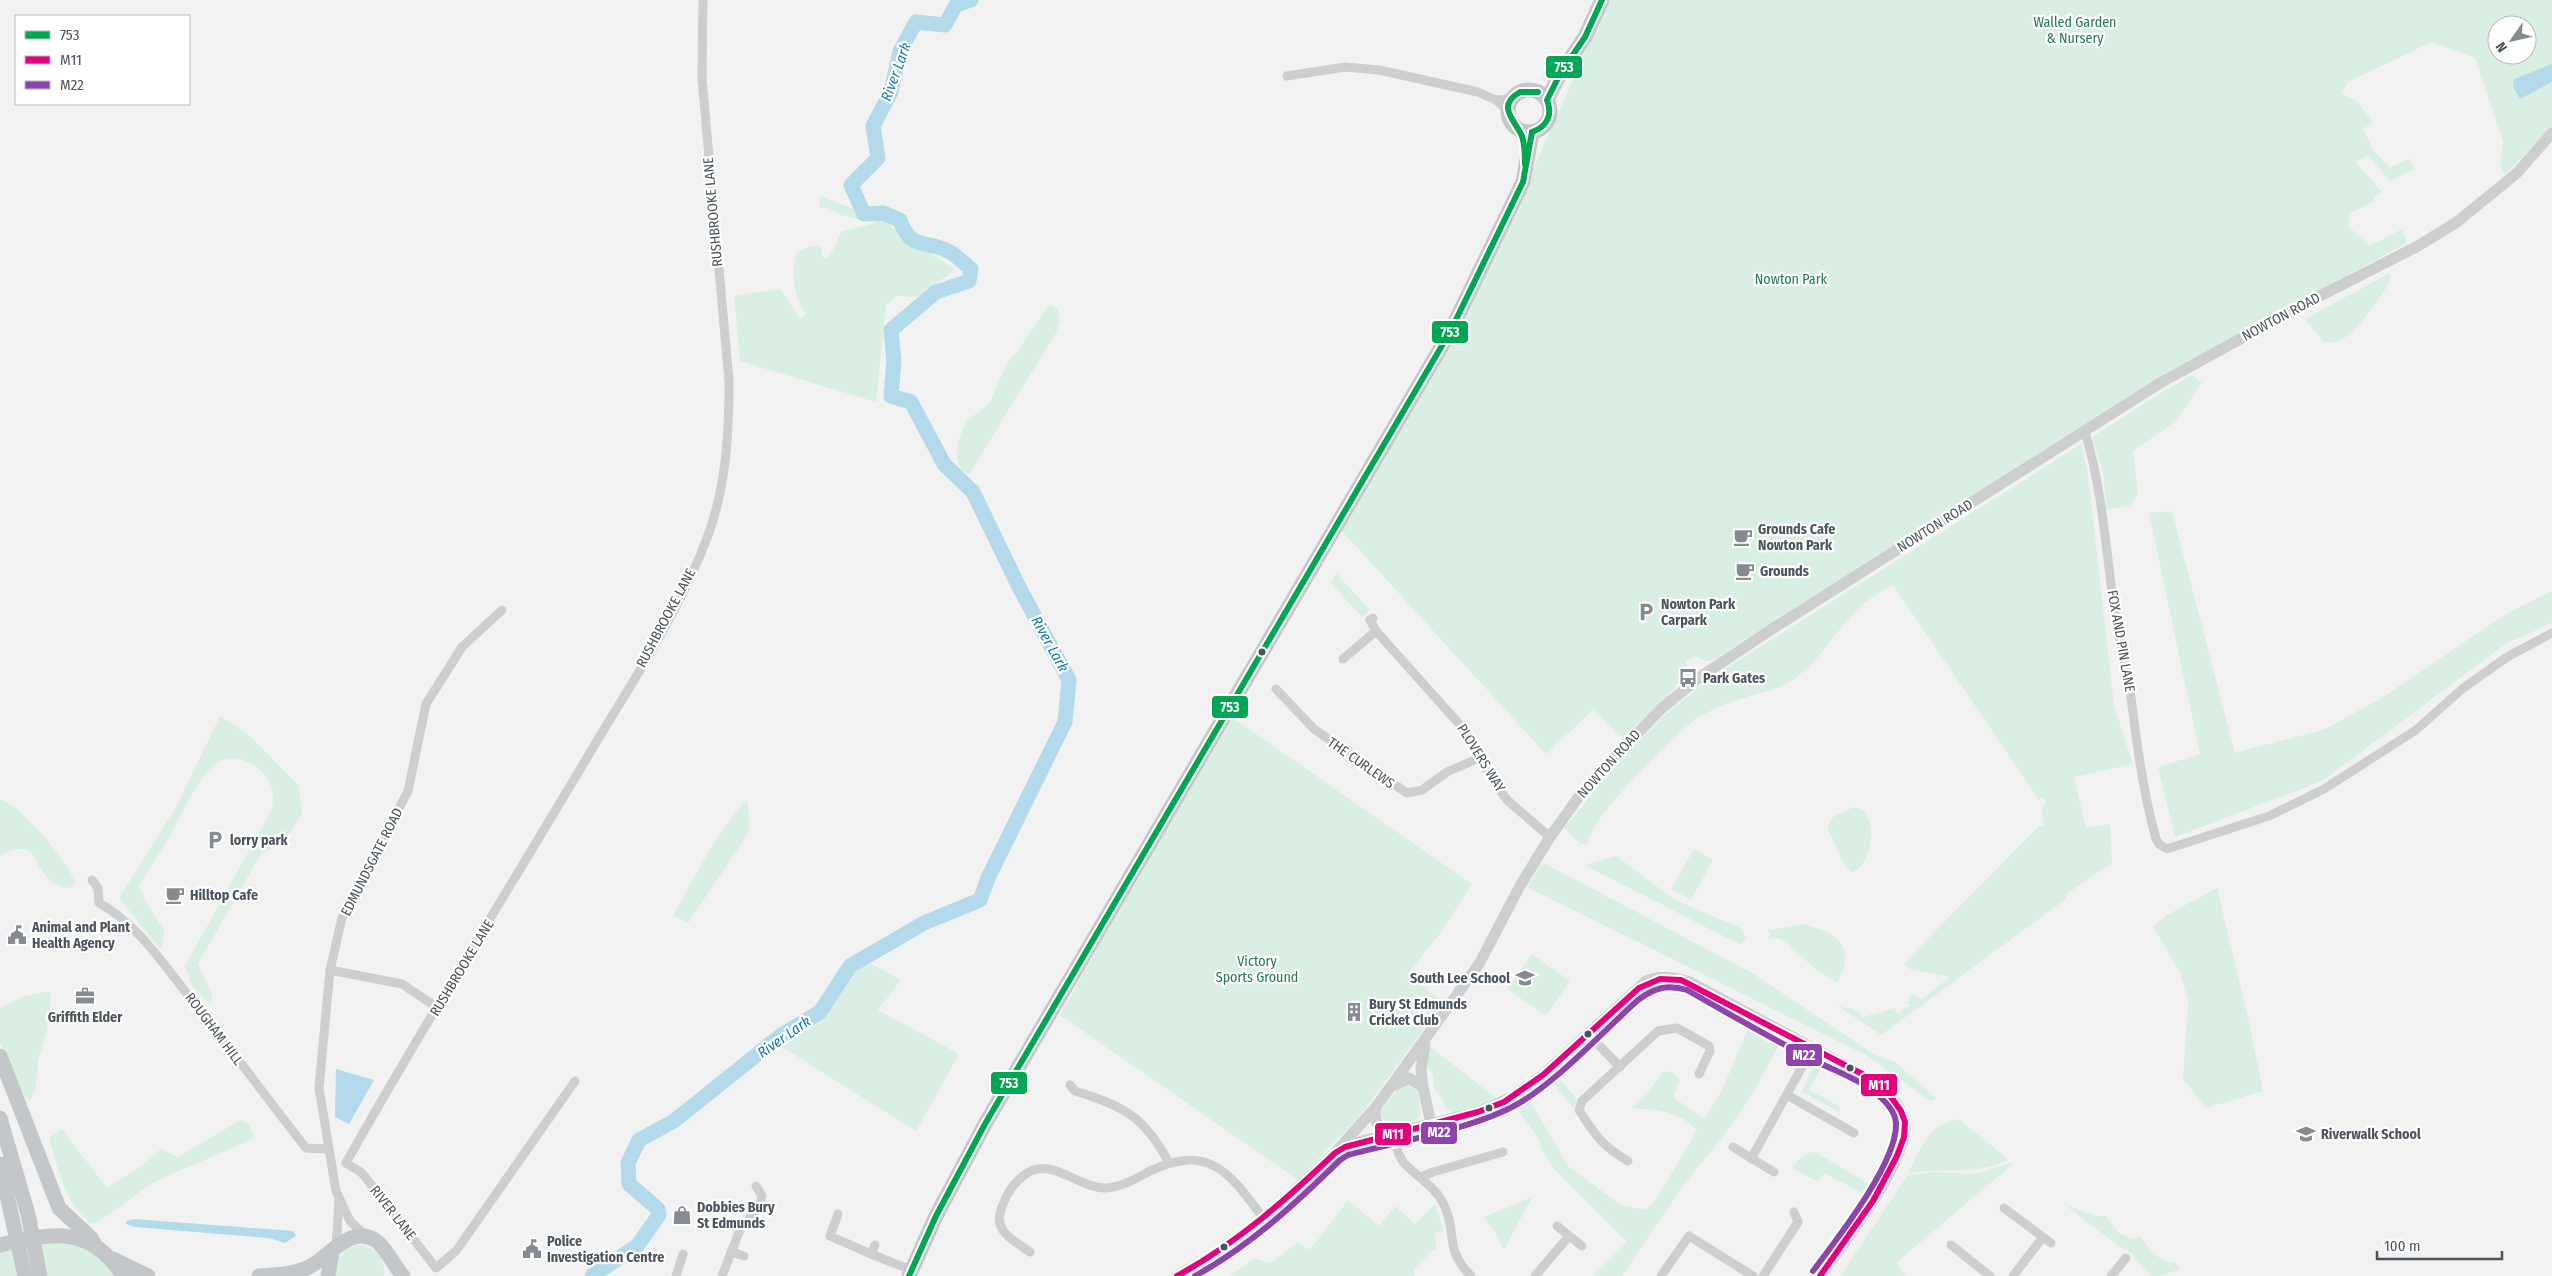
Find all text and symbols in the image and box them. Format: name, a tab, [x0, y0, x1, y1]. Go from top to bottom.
park label: Walled Garden & Nursery	[2034, 14, 2117, 47]
legend	[15, 15, 190, 105]
north arrow	[2487, 15, 2537, 65]
text: 753	[60, 26, 80, 44]
text: N	[2492, 39, 2511, 55]
water label: River Lark	[877, 40, 915, 104]
text: M11	[60, 51, 82, 69]
line badge: 753	[1545, 55, 1583, 79]
text: 753	[1554, 59, 1574, 76]
text: M22	[60, 76, 84, 94]
street label: RUSHBROOKE LANE	[700, 156, 726, 267]
park label: Nowton Park	[1755, 271, 1828, 288]
street label: NOWTON ROAD	[2239, 289, 2323, 345]
line badge: 753	[1431, 320, 1469, 344]
text: 753	[1440, 324, 1460, 341]
street label: NOWTON ROAD	[1894, 496, 1976, 556]
place label: Grounds Cafe Nowton Park	[1758, 521, 1835, 554]
cafe icon: Grounds Cafe Nowton Park	[1732, 526, 1754, 548]
cafe icon: Grounds	[1734, 560, 1756, 582]
place label: Grounds	[1760, 563, 1809, 580]
street label: RUSHBROOKE LANE	[633, 565, 699, 670]
street label: FOX AND PIN LANE	[2104, 589, 2138, 694]
place label: Nowton Park Carpark	[1661, 596, 1736, 629]
parking icon: Nowton Park Carpark	[1635, 601, 1657, 623]
water label: River Lark	[1027, 613, 1073, 676]
unlabelled marker	[1257, 647, 1267, 657]
bus stop icon: Park Gates	[1677, 667, 1699, 689]
place label: Park Gates	[1703, 670, 1765, 687]
line badge: 753	[1211, 695, 1249, 719]
text: 753	[1220, 699, 1240, 716]
street label: PLOVERS WAY	[1453, 721, 1509, 795]
street label: NOWTON ROAD	[1574, 726, 1644, 802]
street label: THE CURLEWS	[1324, 734, 1398, 792]
street label: EDMUNDSGATE ROAD	[337, 805, 407, 919]
parking icon: lorry park	[204, 829, 226, 851]
place label: lorry park	[230, 832, 289, 849]
cafe icon: Hilltop Cafe	[164, 884, 186, 906]
place label: Hilltop Cafe	[190, 887, 258, 904]
street label: RUSHBROOKE LANE	[426, 916, 498, 1019]
place label: Animal and Plant Health Agency	[31, 919, 131, 952]
public building icon: Animal and Plant Health Agency	[6, 924, 28, 946]
park label: Victory Sports Ground	[1216, 953, 1298, 986]
school or university icon: South Lee School	[1514, 967, 1536, 989]
place label: South Lee School	[1410, 970, 1510, 987]
office icon: Griffith Elder	[74, 985, 96, 1007]
street label: ROUGHAM HILL	[181, 989, 247, 1069]
place label: Bury St Edmunds Cricket Club	[1369, 996, 1467, 1029]
building icon: Bury St Edmunds Cricket Club	[1343, 1001, 1365, 1023]
place label: Griffith Elder	[48, 1009, 123, 1026]
water label: River Lark	[754, 1012, 815, 1062]
unlabelled marker	[1583, 1029, 1593, 1039]
line badge: M22	[1785, 1043, 1823, 1067]
text: M22	[1792, 1047, 1816, 1064]
unlabelled marker	[1845, 1063, 1855, 1073]
line badge: 753	[990, 1071, 1028, 1095]
line badge: M11	[1860, 1073, 1898, 1097]
text: 753	[999, 1075, 1019, 1092]
text: M11	[1868, 1077, 1890, 1094]
unlabelled marker	[1484, 1103, 1494, 1113]
line badge: M22	[1420, 1121, 1458, 1145]
line badge: M11	[1374, 1122, 1412, 1146]
school or university icon: Riverwalk School	[2295, 1123, 2317, 1145]
text: M22	[1427, 1124, 1451, 1141]
text: M11	[1382, 1126, 1404, 1143]
place label: Riverwalk School	[2321, 1126, 2421, 1143]
street label: RIVER LANE	[366, 1182, 420, 1244]
place label: Dobbies Bury St Edmunds	[697, 1199, 775, 1232]
shop icon: Dobbies Bury St Edmunds	[671, 1204, 693, 1226]
scale bar	[2377, 1228, 2502, 1260]
place label: Police Investigation Centre	[547, 1233, 664, 1266]
text: 100 m	[2384, 1237, 2421, 1255]
public building icon: Police Investigation Centre	[521, 1238, 543, 1260]
unlabelled marker	[1219, 1242, 1229, 1252]

